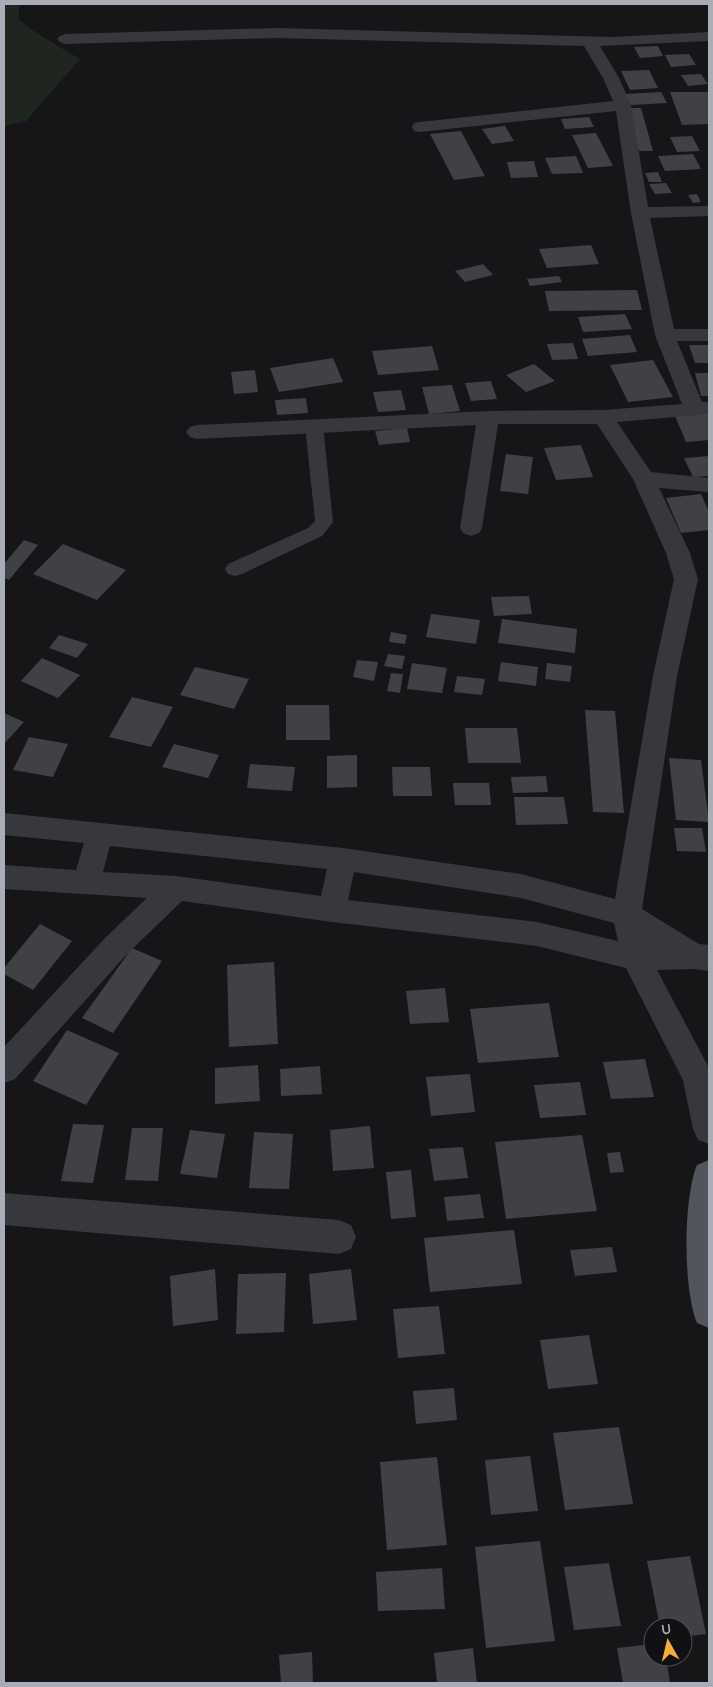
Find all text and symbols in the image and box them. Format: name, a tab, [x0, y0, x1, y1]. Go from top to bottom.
north arrow	[643, 1617, 693, 1667]
text: U	[660, 1620, 672, 1639]

